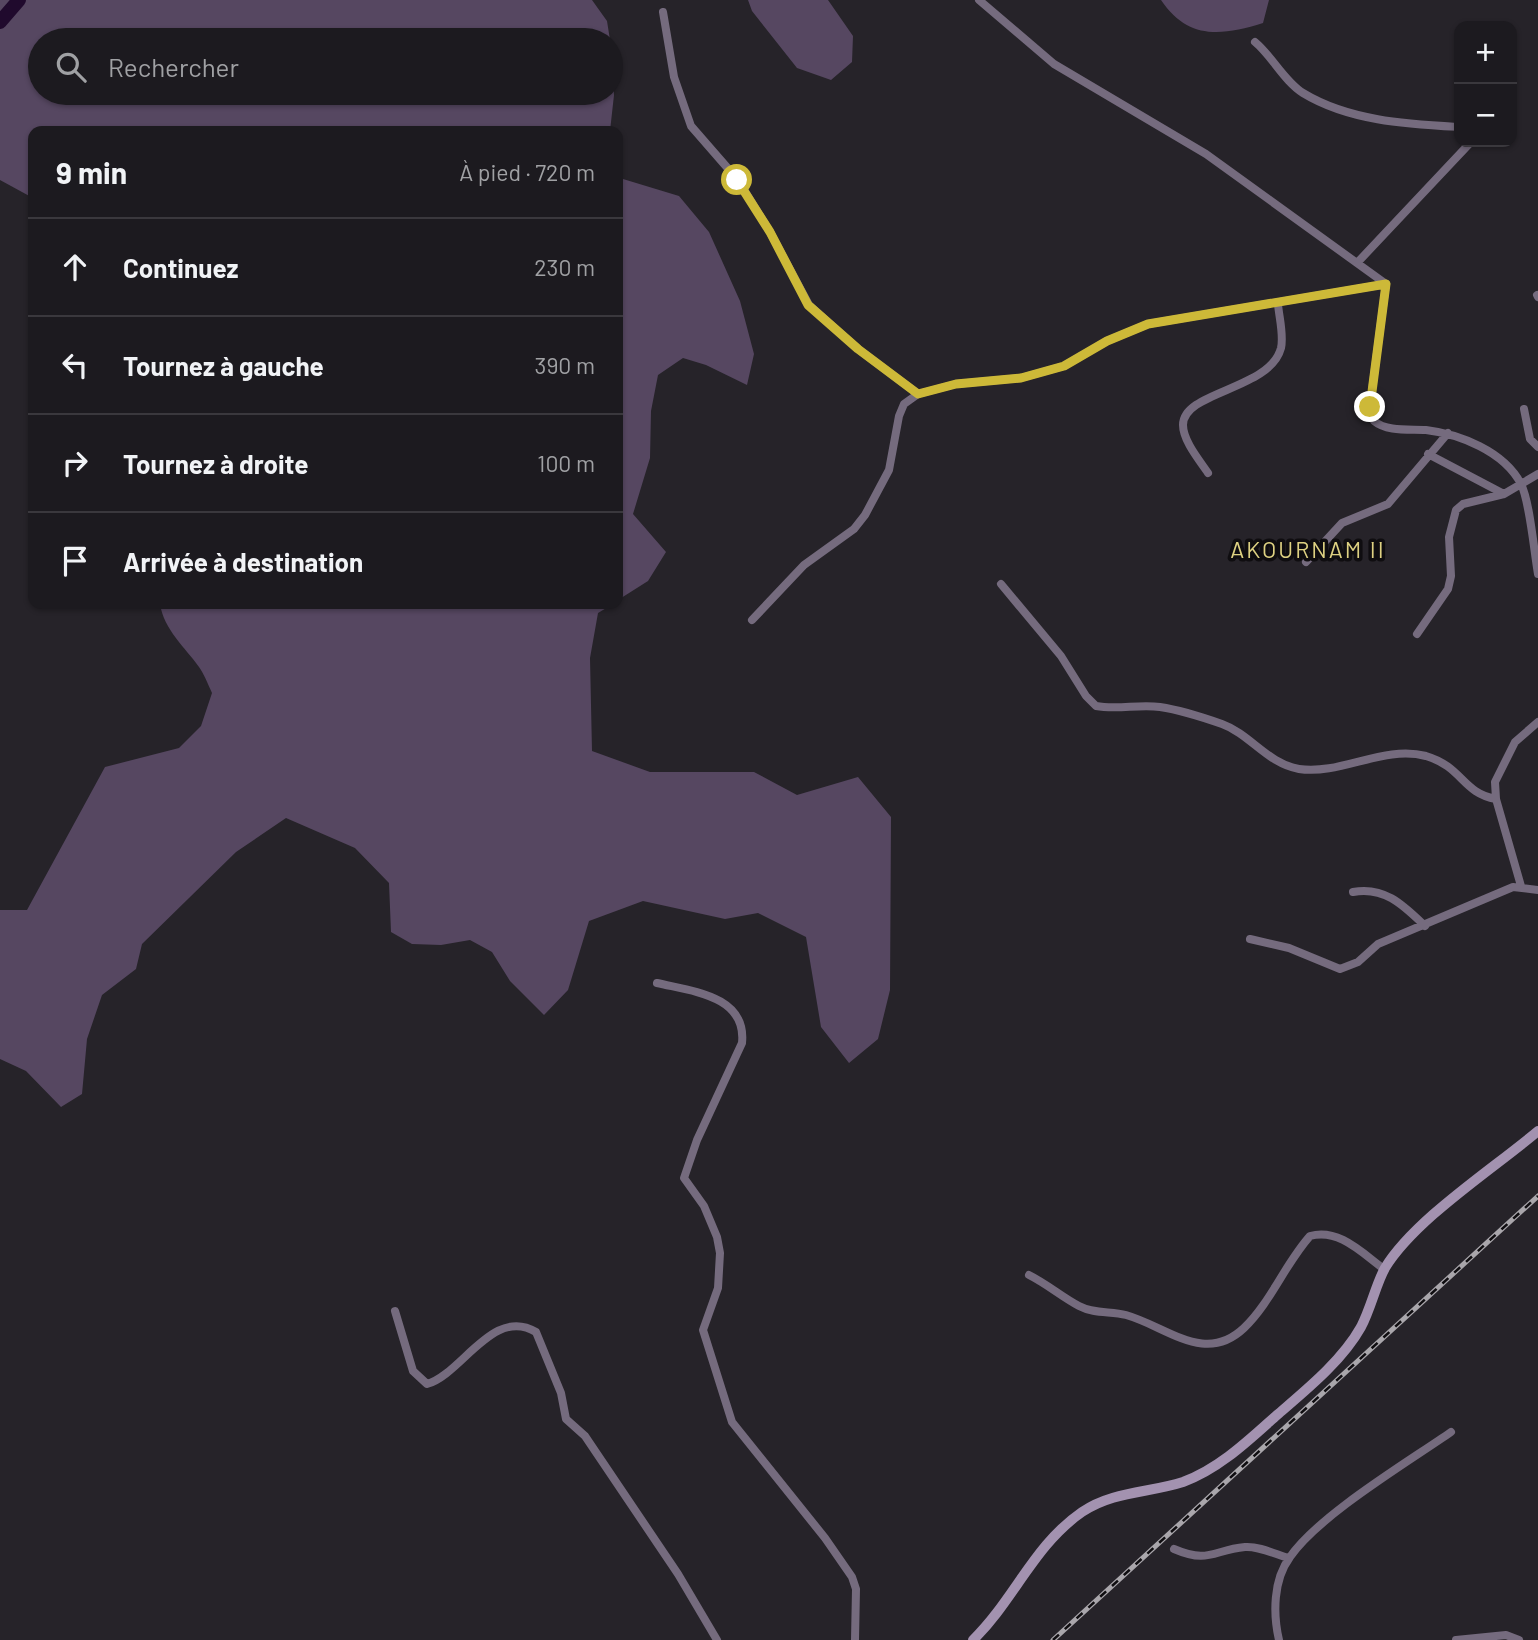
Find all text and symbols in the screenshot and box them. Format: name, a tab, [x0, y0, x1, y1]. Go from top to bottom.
map controls	[1454, 21, 1517, 147]
button: +	[1454, 21, 1517, 84]
search box	[28, 28, 623, 105]
icon: search	[52, 48, 90, 86]
text: Rechercher	[108, 51, 239, 82]
button: −	[1454, 84, 1517, 147]
text: 9 min	[56, 154, 127, 190]
text: À pied · 720 m	[459, 158, 595, 186]
route start	[721, 164, 752, 195]
icon: ahead	[56, 248, 94, 286]
text: Continuez	[123, 252, 239, 283]
text: 230 m	[534, 253, 595, 281]
icon: left	[56, 346, 94, 384]
text: Tournez à gauche	[123, 350, 324, 381]
text: 390 m	[535, 351, 595, 379]
route end	[1354, 391, 1385, 422]
icon: right	[56, 444, 94, 482]
text: Tournez à droite	[123, 448, 308, 479]
text: 100 m	[537, 449, 595, 477]
district label: AKOURNAM II	[1230, 535, 1386, 563]
icon: arrive	[56, 542, 94, 580]
text: Arrivée à destination	[123, 546, 363, 577]

